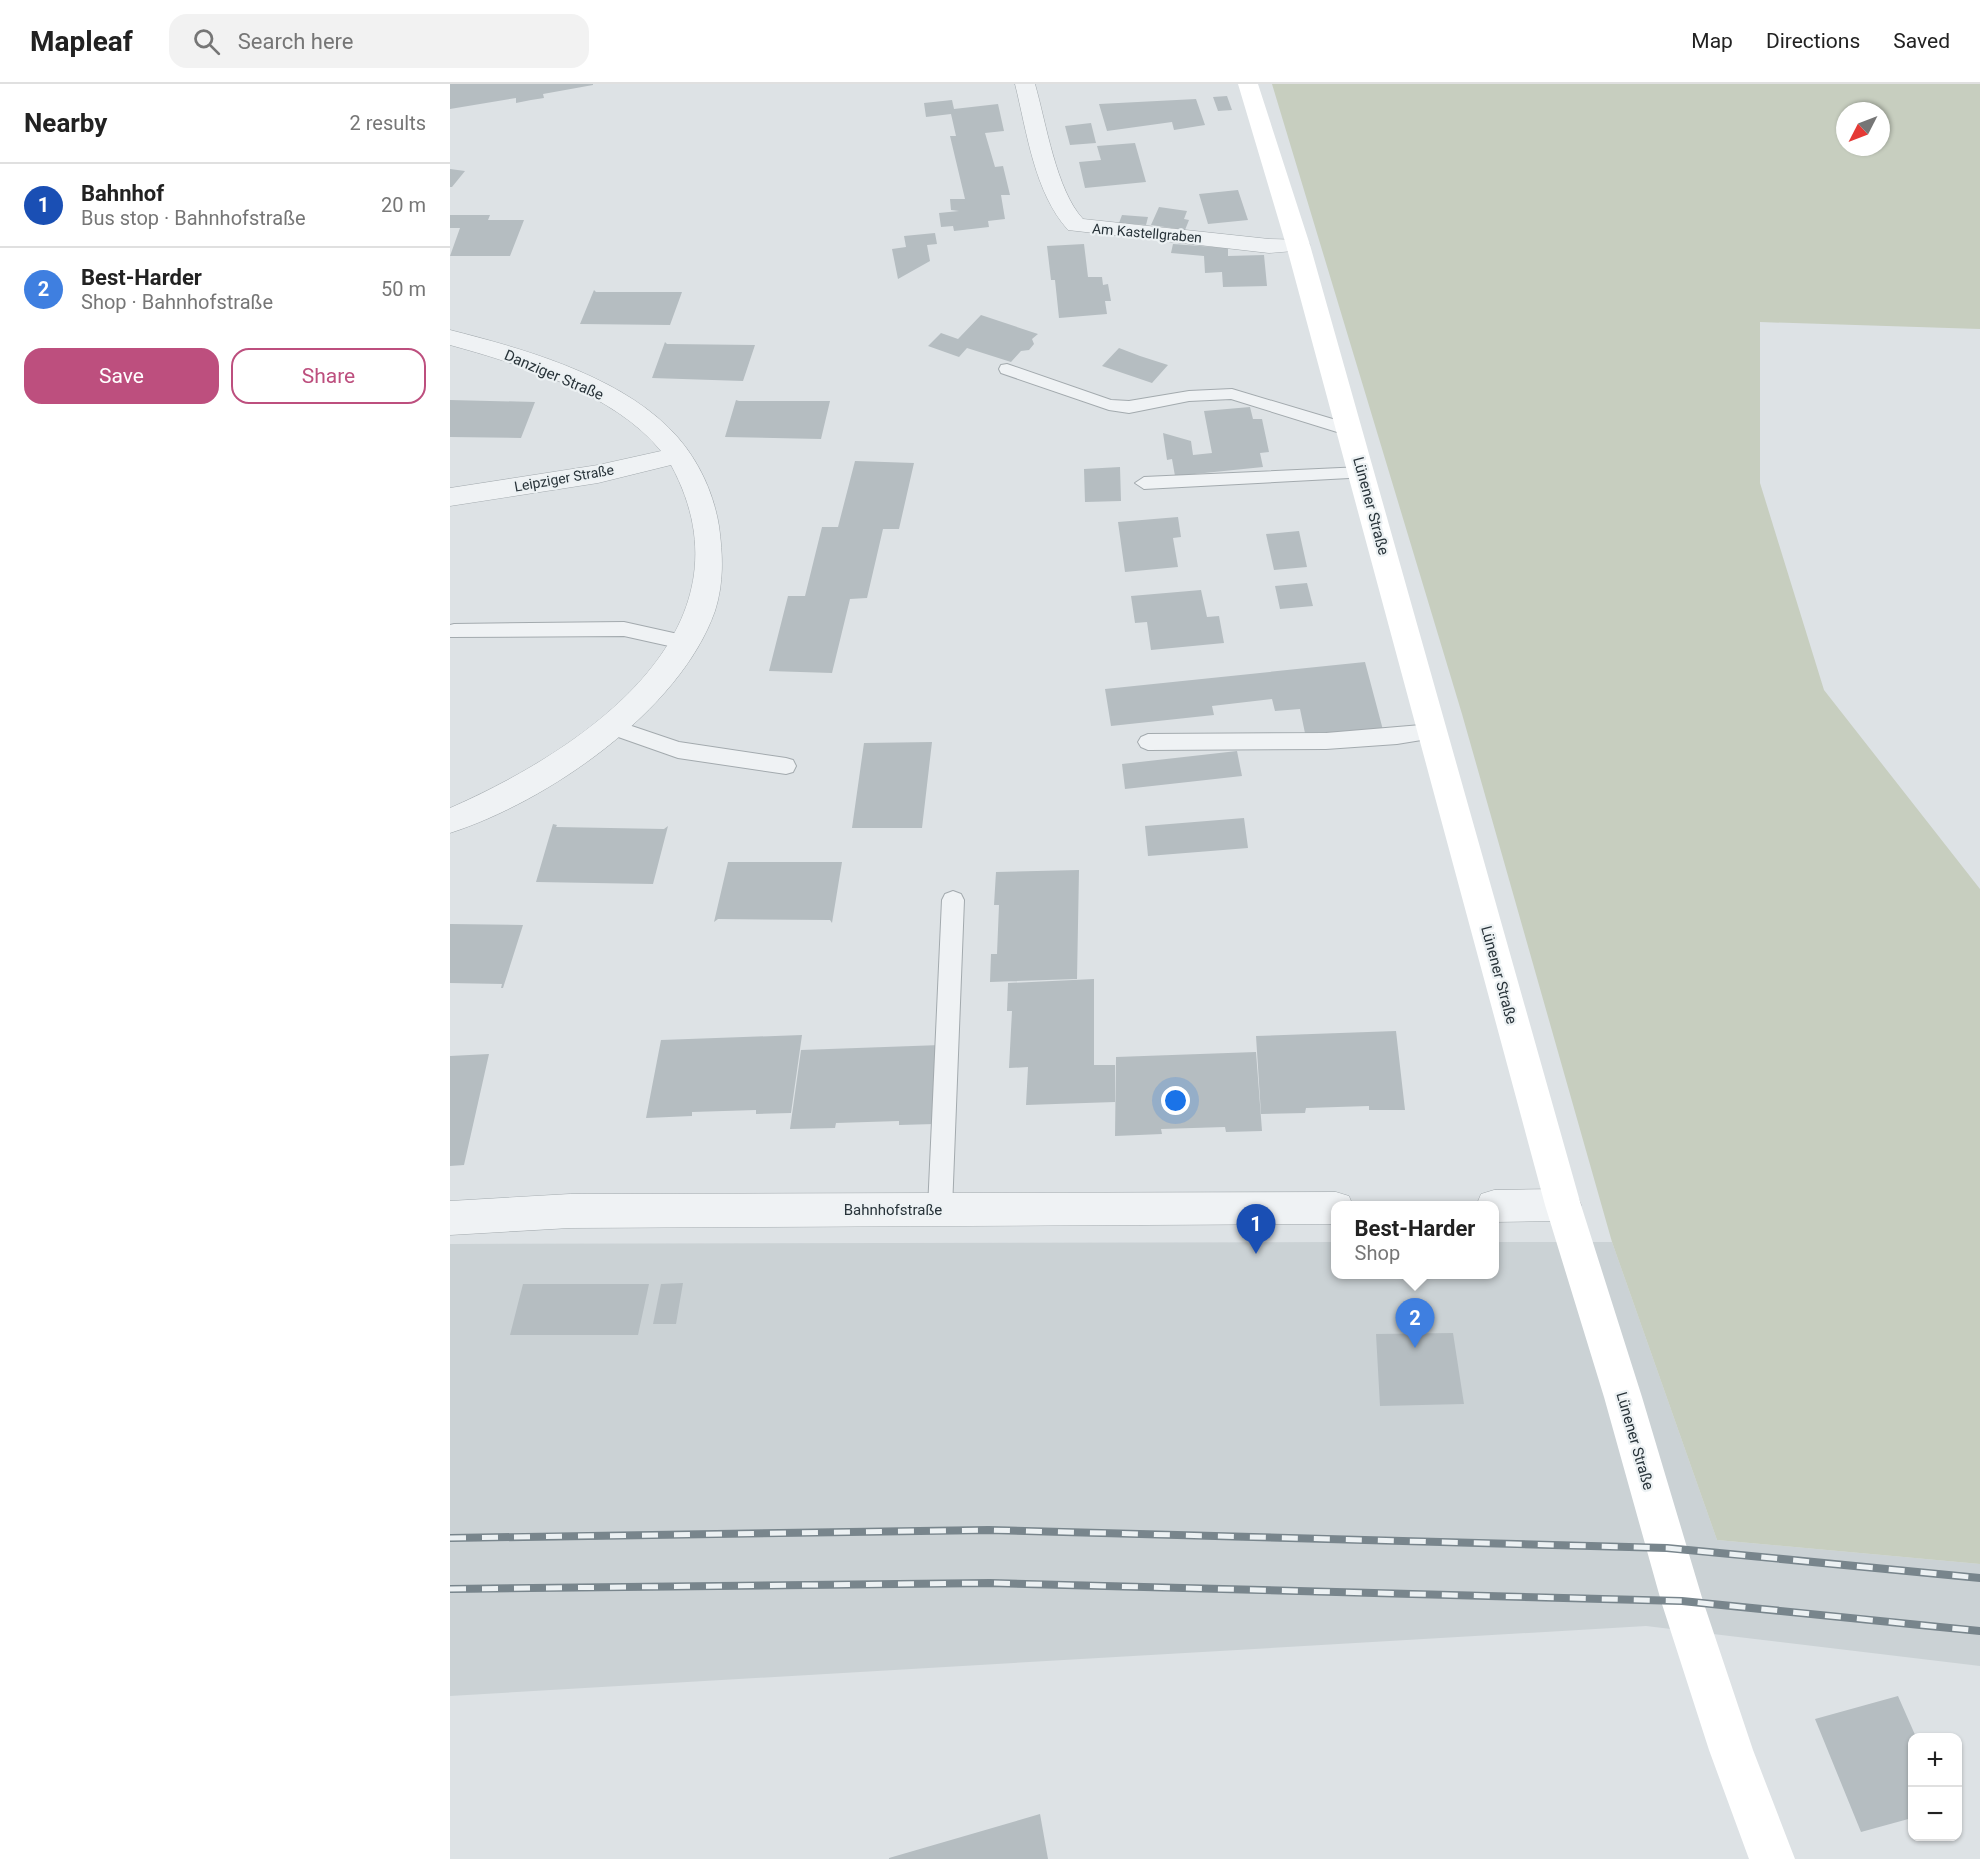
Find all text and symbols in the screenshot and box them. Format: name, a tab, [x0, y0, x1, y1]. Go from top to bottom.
search box	[169, 14, 589, 68]
text: Mapleaf	[30, 25, 133, 58]
icon: search	[190, 25, 223, 58]
text: Search here	[238, 29, 354, 54]
text: Map	[1691, 29, 1733, 53]
text: Directions	[1766, 29, 1860, 53]
text: Saved	[1893, 29, 1950, 53]
north arrow	[1836, 102, 1890, 156]
text: Nearby	[24, 108, 107, 138]
text: 2 results	[350, 111, 426, 135]
text: Bahnhof	[81, 181, 164, 206]
text: 1	[38, 193, 49, 217]
text: 20 m	[381, 193, 426, 217]
text: Bus stop · Bahnhofstraße	[81, 206, 306, 230]
street label: Am Kastellgraben	[1091, 220, 1203, 246]
text: Best-Harder	[81, 265, 202, 290]
text: 2	[38, 277, 49, 301]
text: 50 m	[381, 277, 426, 301]
text: Shop · Bahnhofstraße	[81, 290, 273, 314]
street label: Danziger Straße	[502, 346, 606, 404]
button: Save	[24, 348, 219, 404]
button: Share	[231, 348, 426, 404]
street label: Lünener Straße	[1349, 455, 1393, 557]
street label: Leipziger Straße	[513, 461, 615, 495]
street label: Lünener Straße	[1477, 924, 1521, 1026]
your location	[1161, 1086, 1190, 1115]
street label: Bahnhofstraße	[844, 1201, 942, 1219]
popup	[1331, 1201, 1499, 1279]
pin: 1	[1236, 1204, 1276, 1254]
text: Best-Harder	[1355, 1216, 1475, 1241]
text: Shop	[1355, 1241, 1400, 1265]
pin: 2	[1396, 1298, 1434, 1348]
street label: Lünener Straße	[1612, 1390, 1658, 1492]
map controls	[1908, 1733, 1962, 1841]
button: +	[1908, 1733, 1962, 1787]
button: −	[1908, 1787, 1962, 1841]

